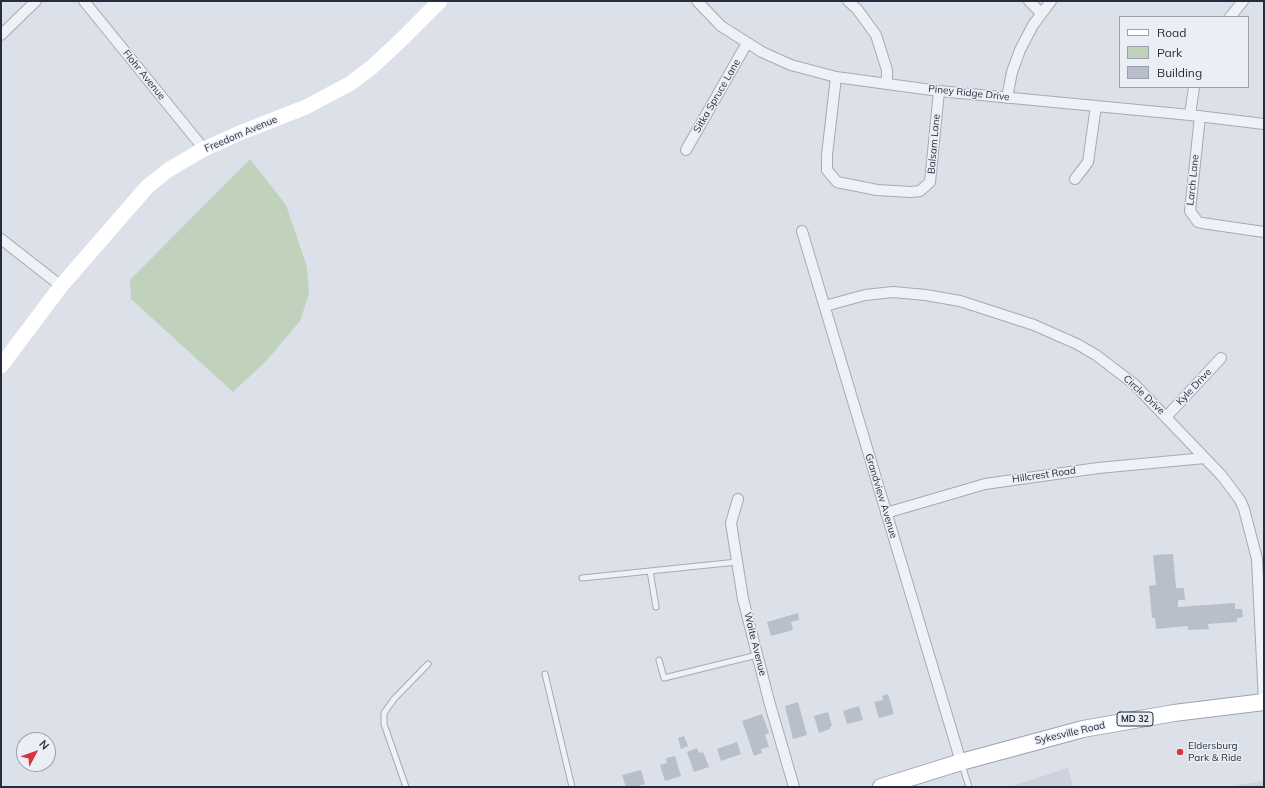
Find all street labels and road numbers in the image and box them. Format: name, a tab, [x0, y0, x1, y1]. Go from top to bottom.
street label: Flohr Avenue	[120, 48, 168, 102]
street label: Sitka Spruce Lane	[691, 57, 743, 135]
street label: Piney Ridge Drive	[928, 83, 1010, 103]
street label: Freedom Avenue	[203, 113, 279, 155]
street label: Balsam Lane	[925, 113, 943, 175]
street label: Larch Lane	[1184, 154, 1202, 206]
street label: Kyle Drive	[1174, 366, 1214, 408]
street label: Circle Drive	[1121, 373, 1167, 417]
street label: Grandview Avenue	[862, 452, 900, 540]
street label: Hillcrest Road	[1011, 465, 1077, 485]
street label: Waite Avenue	[741, 611, 769, 677]
road number: MD 32	[1117, 712, 1153, 726]
street label: Sykesville Road	[1034, 719, 1106, 747]

